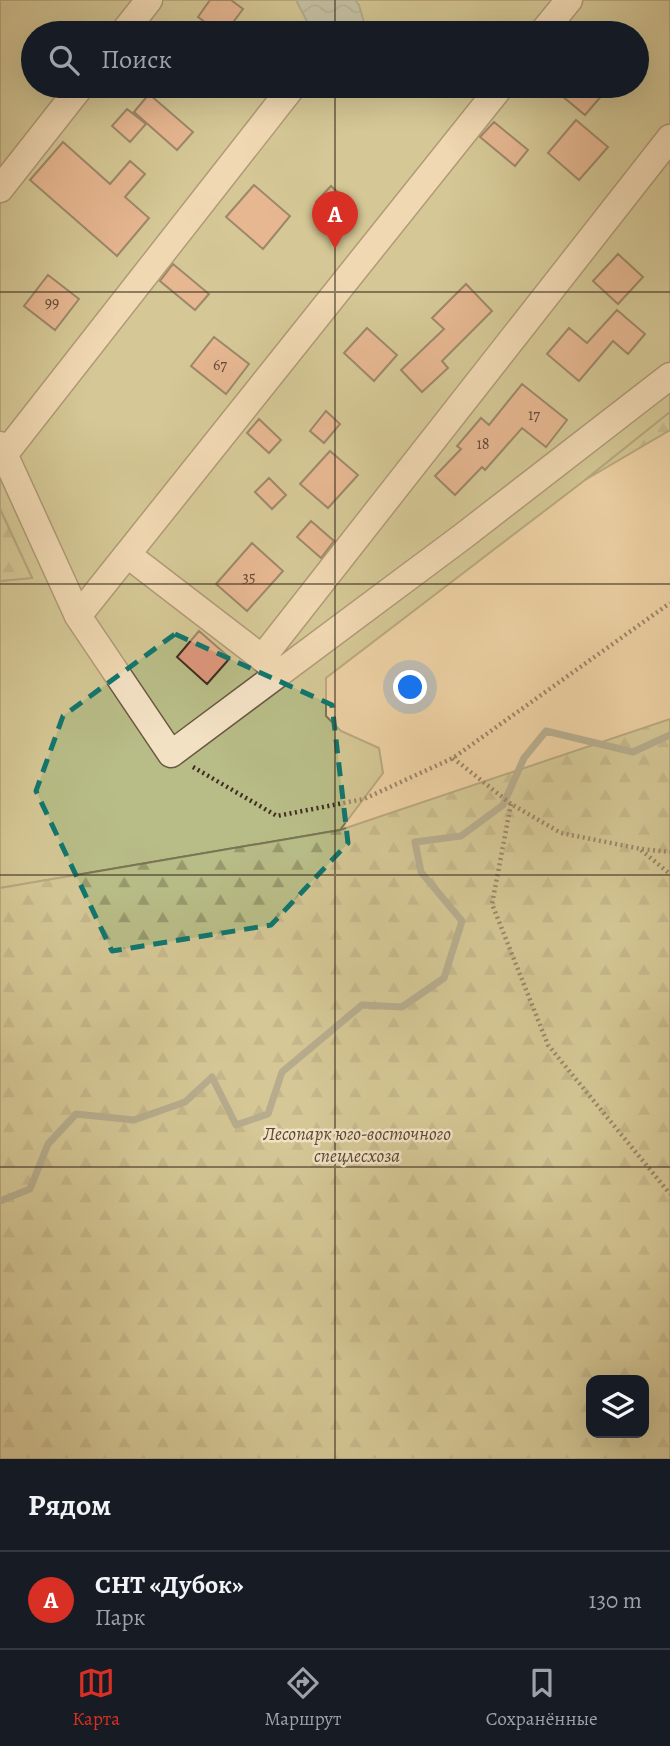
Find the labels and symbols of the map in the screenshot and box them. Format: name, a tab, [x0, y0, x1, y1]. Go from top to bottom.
pin: A	[312, 191, 358, 249]
house number: 99	[45, 292, 59, 314]
house number: 67	[213, 354, 227, 376]
house number: 17	[528, 404, 540, 426]
house number: 18	[476, 433, 490, 455]
house number: 35	[242, 566, 256, 588]
your location	[393, 670, 427, 704]
park label: Лесопарк юго-восточного спецлесхоза	[262, 1121, 451, 1169]

